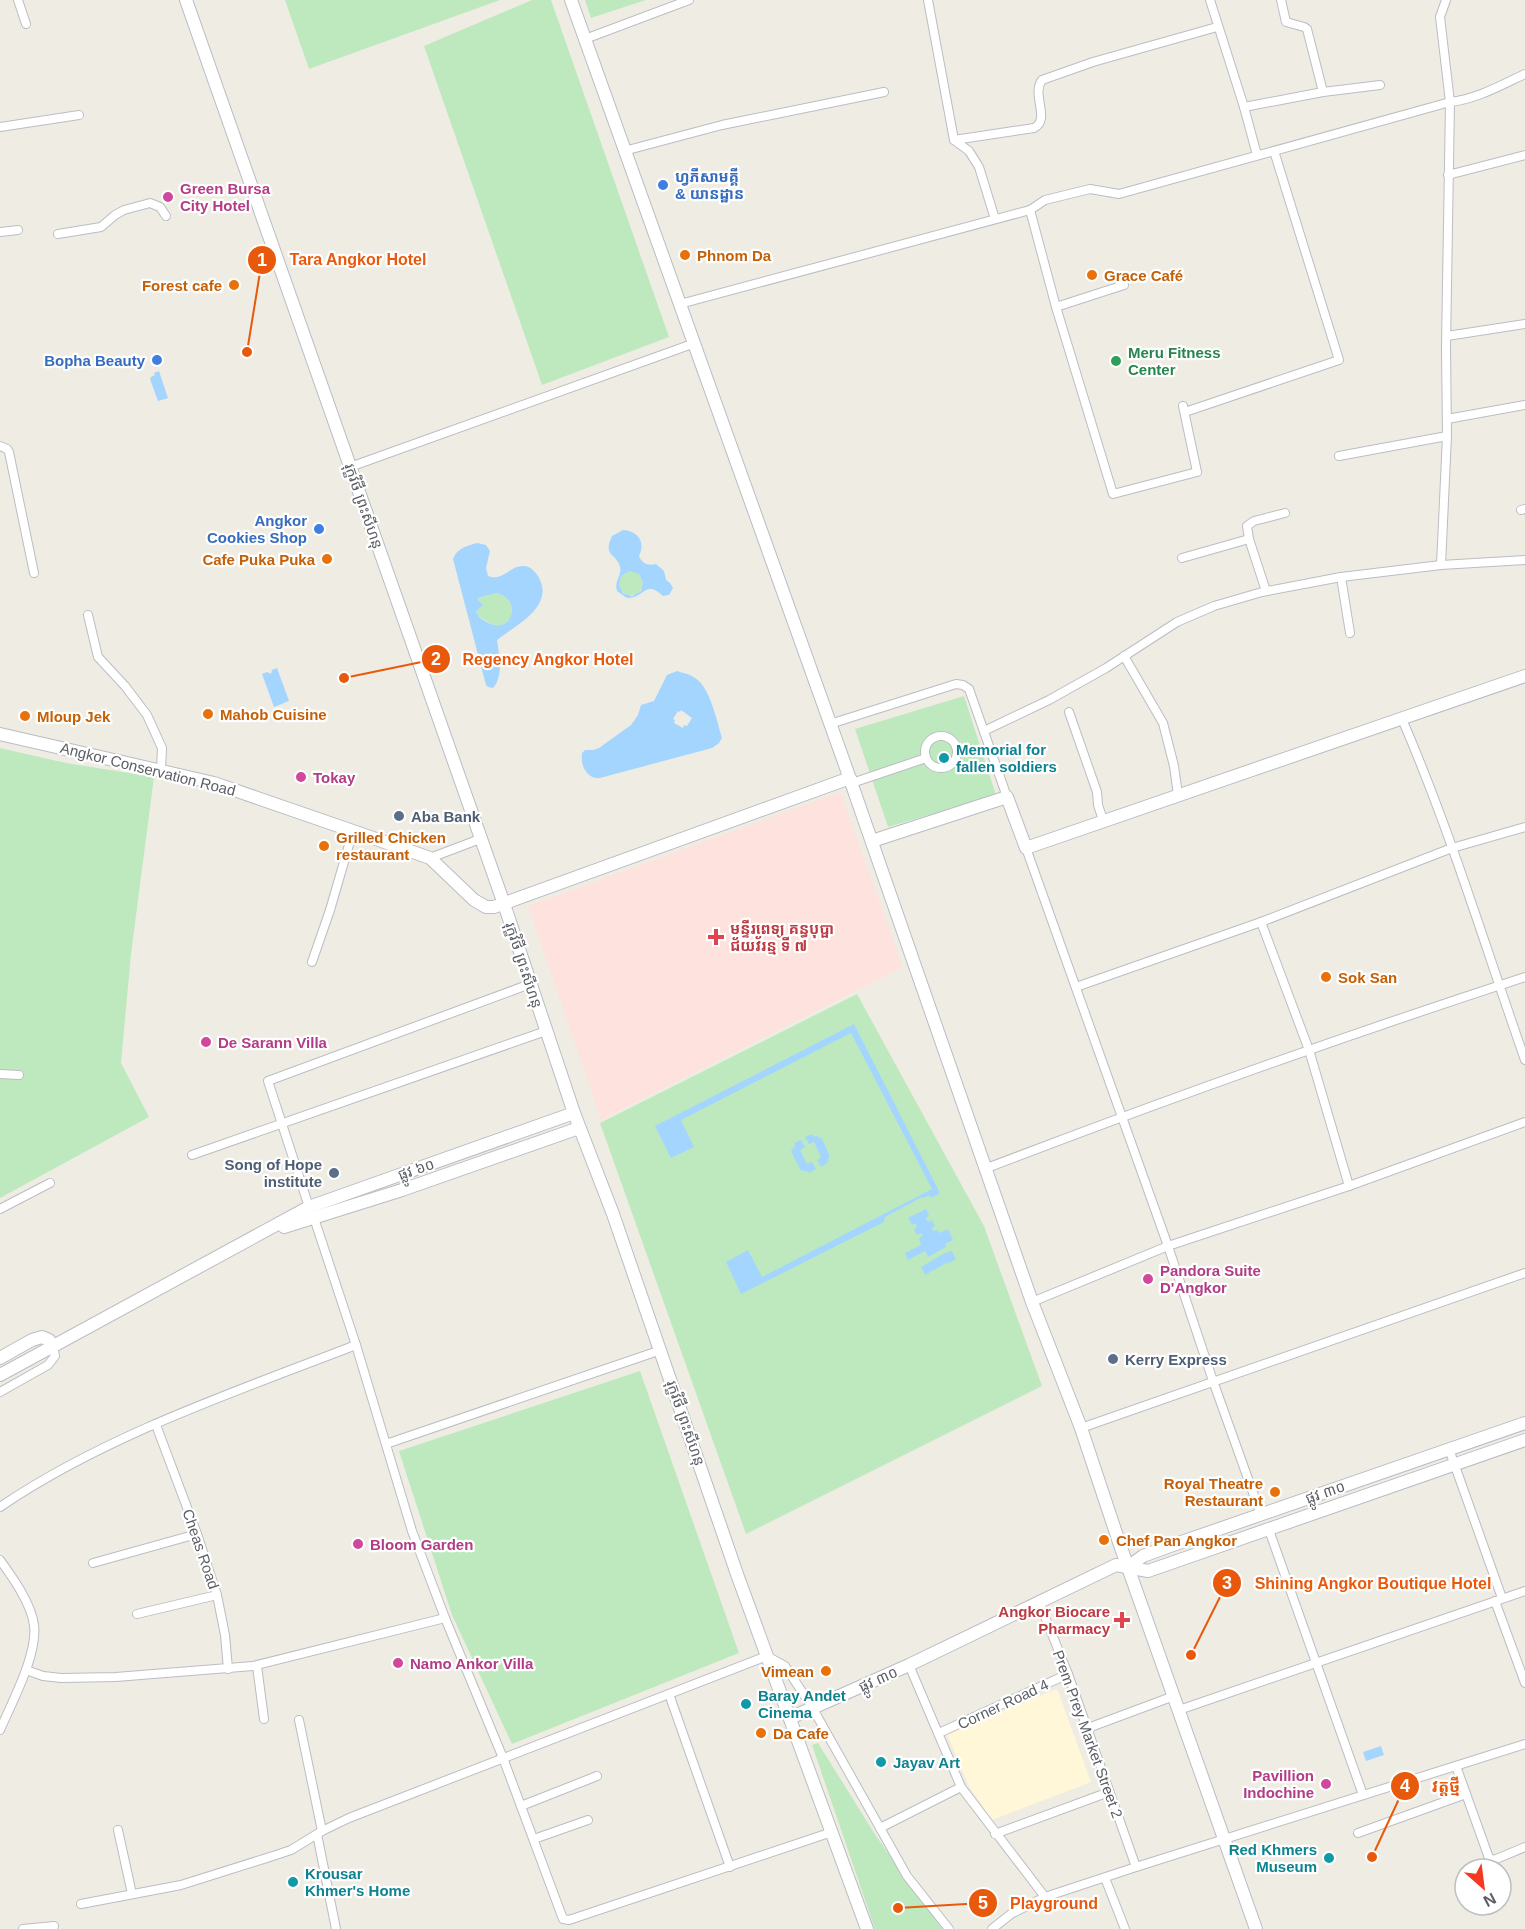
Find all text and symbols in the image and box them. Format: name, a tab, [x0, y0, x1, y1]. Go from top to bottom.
place label: ហ្វភីសាមគ្គី & យានដ្ឋាន	[675, 167, 744, 203]
marker: ហ្វភីសាមគ្គី & យានដ្ឋាន	[656, 178, 670, 192]
place label: Green Bursa City Hotel	[180, 180, 271, 214]
marker: Green Bursa City Hotel	[161, 190, 175, 204]
callout: Tara Angkor Hotel	[247, 243, 439, 277]
place label: Phnom Da	[697, 247, 772, 264]
marker: Phnom Da	[678, 248, 692, 262]
text: 1	[257, 250, 267, 270]
text: Tara Angkor Hotel	[290, 251, 426, 268]
place label: Grace Café	[1104, 267, 1183, 284]
marker: Grace Café	[1085, 268, 1099, 282]
place label: Forest cafe	[142, 277, 222, 294]
marker: Forest cafe	[227, 278, 241, 292]
place label: Meru Fitness Center	[1128, 344, 1221, 378]
place label: Bopha Beauty	[44, 352, 146, 369]
marker: Bopha Beauty	[150, 353, 164, 367]
marker: Meru Fitness Center	[1109, 354, 1123, 368]
street label: រុក្ខវិថី ព្រះសីហនុ	[340, 461, 387, 552]
place label: Angkor Cookies Shop	[207, 512, 307, 546]
marker: Angkor Cookies Shop	[312, 522, 326, 536]
place label: Cafe Puka Puka	[202, 551, 316, 568]
marker: Cafe Puka Puka	[320, 552, 334, 566]
callout: Regency Angkor Hotel	[421, 642, 646, 676]
text: 2	[431, 649, 441, 669]
text: Regency Angkor Hotel	[463, 651, 634, 668]
place label: Mahob Cuisine	[220, 706, 327, 723]
marker: Mahob Cuisine	[201, 707, 215, 721]
place label: Mloup Jek	[37, 708, 111, 725]
marker: Mloup Jek	[18, 709, 32, 723]
street label: Angkor Conservation Road	[59, 739, 237, 799]
place label: Memorial for fallen soldiers	[956, 741, 1057, 775]
marker: Memorial for fallen soldiers	[937, 751, 951, 765]
place label: Tokay	[313, 769, 356, 786]
marker: Tokay	[294, 770, 308, 784]
place label: Aba Bank	[411, 808, 481, 825]
marker: Aba Bank	[392, 809, 406, 823]
place label: Grilled Chicken restaurant	[336, 829, 446, 863]
marker: Grilled Chicken restaurant	[317, 839, 331, 853]
place label: មន្ទីរពេទ្យ គន្ធបុប្ផា ជ័យវ័រន្ម ទី ៧	[730, 919, 834, 955]
street label: រុក្ខវិថី ព្រះសីហនុ	[501, 920, 546, 1011]
marker: មន្ទីរពេទ្យ គន្ធបុប្ផា ជ័យវ័រន្ម ទី ៧	[707, 928, 725, 946]
place label: Sok San	[1338, 969, 1397, 986]
marker: Sok San	[1319, 970, 1333, 984]
place label: De Sarann Villa	[218, 1034, 328, 1051]
marker: De Sarann Villa	[199, 1035, 213, 1049]
street label: ផ្លូវ ៦០	[395, 1155, 438, 1188]
place label: Song of Hope institute	[225, 1156, 322, 1190]
marker: Song of Hope institute	[327, 1166, 341, 1180]
place label: Pandora Suite D'Angkor	[1160, 1262, 1261, 1296]
marker: Pandora Suite D'Angkor	[1141, 1272, 1155, 1286]
place label: Kerry Express	[1125, 1351, 1227, 1368]
marker: Kerry Express	[1106, 1352, 1120, 1366]
street label: រុក្ខវិថី ព្រះសីហនុ	[662, 1378, 709, 1469]
place label: Royal Theatre Restaurant	[1164, 1475, 1263, 1509]
street label: ផ្លូវ ៣០	[1303, 1477, 1349, 1512]
marker: Royal Theatre Restaurant	[1268, 1485, 1282, 1499]
street label: Cheas Road	[179, 1507, 223, 1591]
place label: Chef Pan Angkor	[1116, 1532, 1237, 1549]
marker: Chef Pan Angkor	[1097, 1533, 1111, 1547]
place label: Bloom Garden	[370, 1536, 473, 1553]
marker: Bloom Garden	[351, 1537, 365, 1551]
callout: Shining Angkor Boutique Hotel	[1212, 1566, 1503, 1600]
text: 3	[1222, 1573, 1232, 1593]
text: Shining Angkor Boutique Hotel	[1255, 1575, 1491, 1592]
place label: Angkor Biocare Pharmacy	[998, 1603, 1111, 1637]
marker: Angkor Biocare Pharmacy	[1115, 1613, 1129, 1627]
street label: Prem Prey Market Street 2	[1050, 1648, 1126, 1820]
place label: Namo Ankor Villa	[410, 1655, 534, 1672]
marker: Namo Ankor Villa	[391, 1656, 405, 1670]
place label: Vimean	[761, 1663, 814, 1680]
street label: ផ្លូវ ៣០	[856, 1663, 902, 1700]
marker: Vimean	[819, 1664, 833, 1678]
street label: Corner Road 4	[955, 1676, 1051, 1732]
place label: Baray Andet Cinema	[758, 1687, 846, 1721]
marker: Baray Andet Cinema	[739, 1697, 753, 1711]
place label: Da Cafe	[773, 1725, 829, 1742]
marker: Da Cafe	[754, 1726, 768, 1740]
place label: Jayav Art	[893, 1754, 960, 1771]
marker: Jayav Art	[874, 1755, 888, 1769]
place label: Pavillion Indochine	[1243, 1767, 1314, 1801]
callout: វត្តថ្មី	[1390, 1769, 1472, 1803]
text: 4	[1400, 1776, 1410, 1796]
text: វត្តថ្មី	[1432, 1776, 1460, 1796]
marker: Pavillion Indochine	[1319, 1777, 1333, 1791]
place label: Red Khmers Museum	[1229, 1841, 1317, 1875]
marker: Red Khmers Museum	[1322, 1851, 1336, 1865]
north arrow	[1453, 1857, 1513, 1917]
place label: Krousar Khmer's Home	[305, 1865, 410, 1899]
marker: Krousar Khmer's Home	[286, 1875, 300, 1889]
callout: Playground	[968, 1886, 1110, 1920]
text: N	[1481, 1890, 1499, 1910]
text: 5	[978, 1893, 988, 1913]
text: Playground	[1010, 1895, 1098, 1912]

